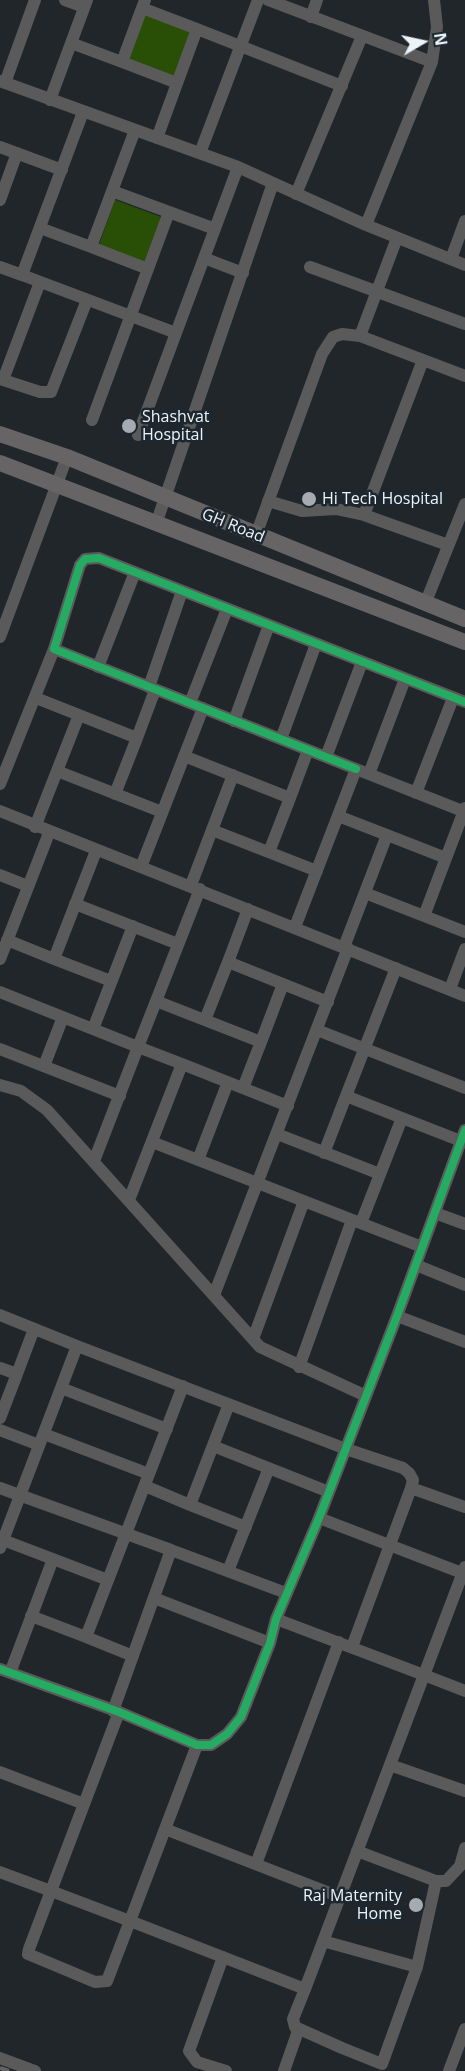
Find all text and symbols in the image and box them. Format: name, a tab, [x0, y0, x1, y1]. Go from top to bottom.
north arrow	[393, 12, 453, 72]
text: N	[429, 31, 453, 47]
place label: Shashvat Hospital	[142, 407, 210, 445]
marker: Shashvat Hospital	[120, 417, 138, 435]
place label: Hi Tech Hospital	[322, 489, 443, 509]
marker: Hi Tech Hospital	[300, 490, 318, 508]
street label: GH Road	[199, 505, 267, 547]
place label: Raj Maternity Home	[303, 1886, 402, 1924]
marker: Raj Maternity Home	[407, 1896, 425, 1914]

